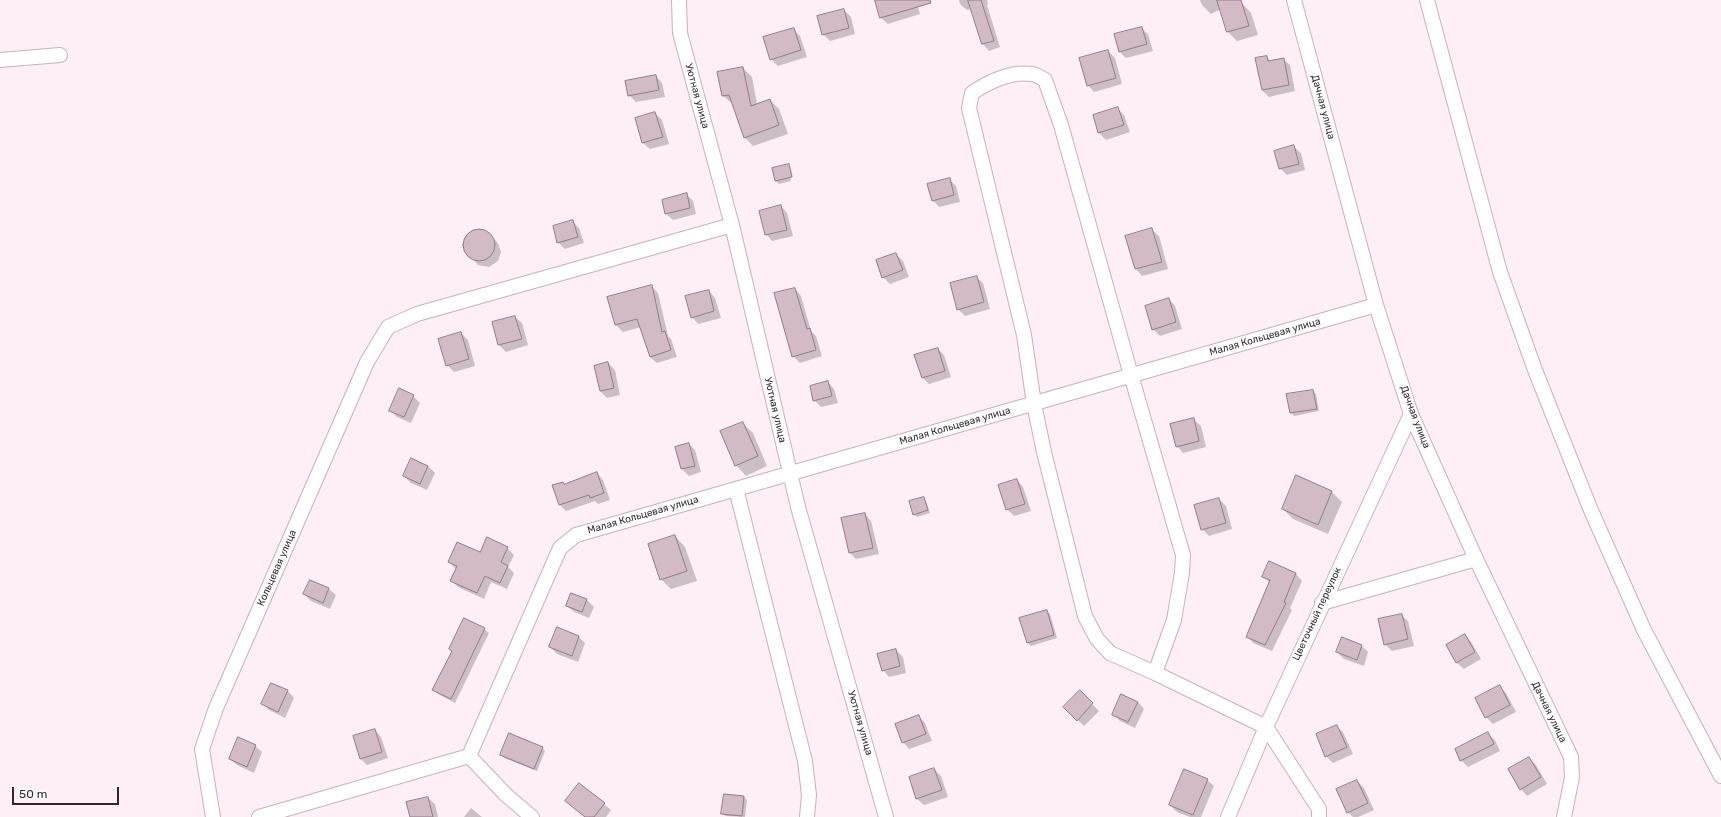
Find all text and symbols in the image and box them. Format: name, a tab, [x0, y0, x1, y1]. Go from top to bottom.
street label: Уютная улица	[683, 62, 711, 130]
street label: Дачная улица	[1309, 73, 1337, 141]
street label: Малая Кольцевая улица	[1208, 315, 1322, 359]
street label: Уютная улица	[762, 376, 788, 444]
street label: Дачная улица	[1398, 384, 1432, 450]
street label: Малая Кольцевая улица	[898, 404, 1012, 448]
street label: Малая Кольцевая улица	[586, 493, 700, 537]
street label: Кольцевая улица	[255, 528, 299, 608]
street label: Цветочный переулок	[1290, 565, 1344, 663]
street label: Дачная улица	[1529, 680, 1569, 744]
street label: Уютная улица	[845, 689, 875, 757]
scale bar	[14, 779, 121, 805]
text: 50 m	[19, 787, 47, 801]

